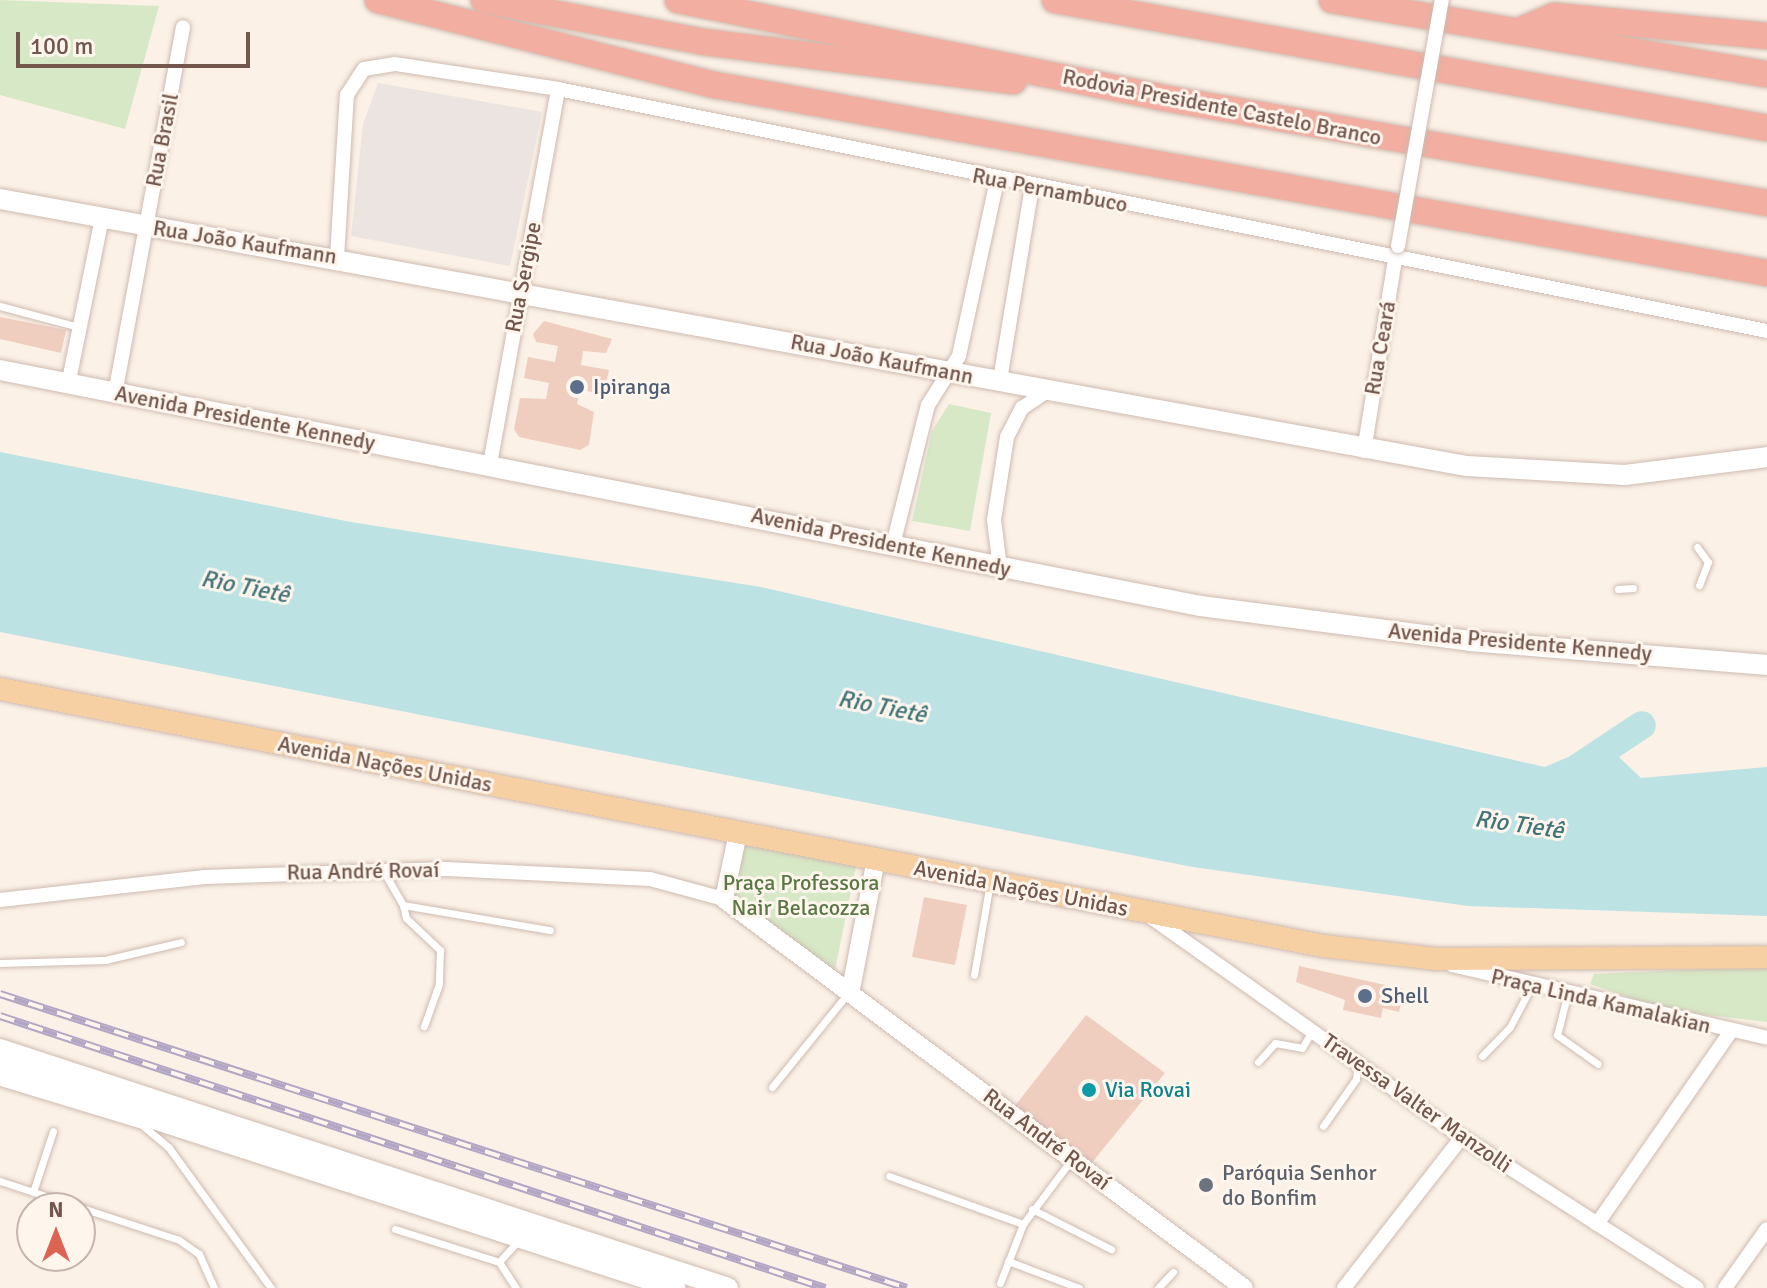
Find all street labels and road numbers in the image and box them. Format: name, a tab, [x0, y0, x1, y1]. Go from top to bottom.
street label: Rodovia Presidente Castelo Branco	[1060, 63, 1384, 151]
street label: Rua Brasil	[140, 91, 184, 189]
street label: Rua Pernambuco	[970, 162, 1130, 218]
street label: Rua João Kaufmann	[151, 214, 339, 270]
street label: Rua Sergipe	[499, 219, 547, 335]
street label: Rua Ceará	[1359, 299, 1401, 397]
street label: Rua João Kaufmann	[788, 328, 976, 390]
street label: Avenida Presidente Kennedy	[113, 380, 377, 456]
street label: Avenida Presidente Kennedy	[749, 502, 1013, 582]
street label: Avenida Presidente Kennedy	[1387, 617, 1653, 667]
street label: Avenida Nações Unidas	[276, 730, 494, 798]
street label: Avenida Nações Unidas	[912, 854, 1130, 922]
street label: Rua André Rovaí	[286, 856, 440, 886]
street label: Praça Linda Kamalakian	[1489, 963, 1713, 1039]
street label: Travessa Valter Manzolli	[1317, 1028, 1517, 1178]
street label: Rua André Rovaí	[978, 1083, 1116, 1195]

